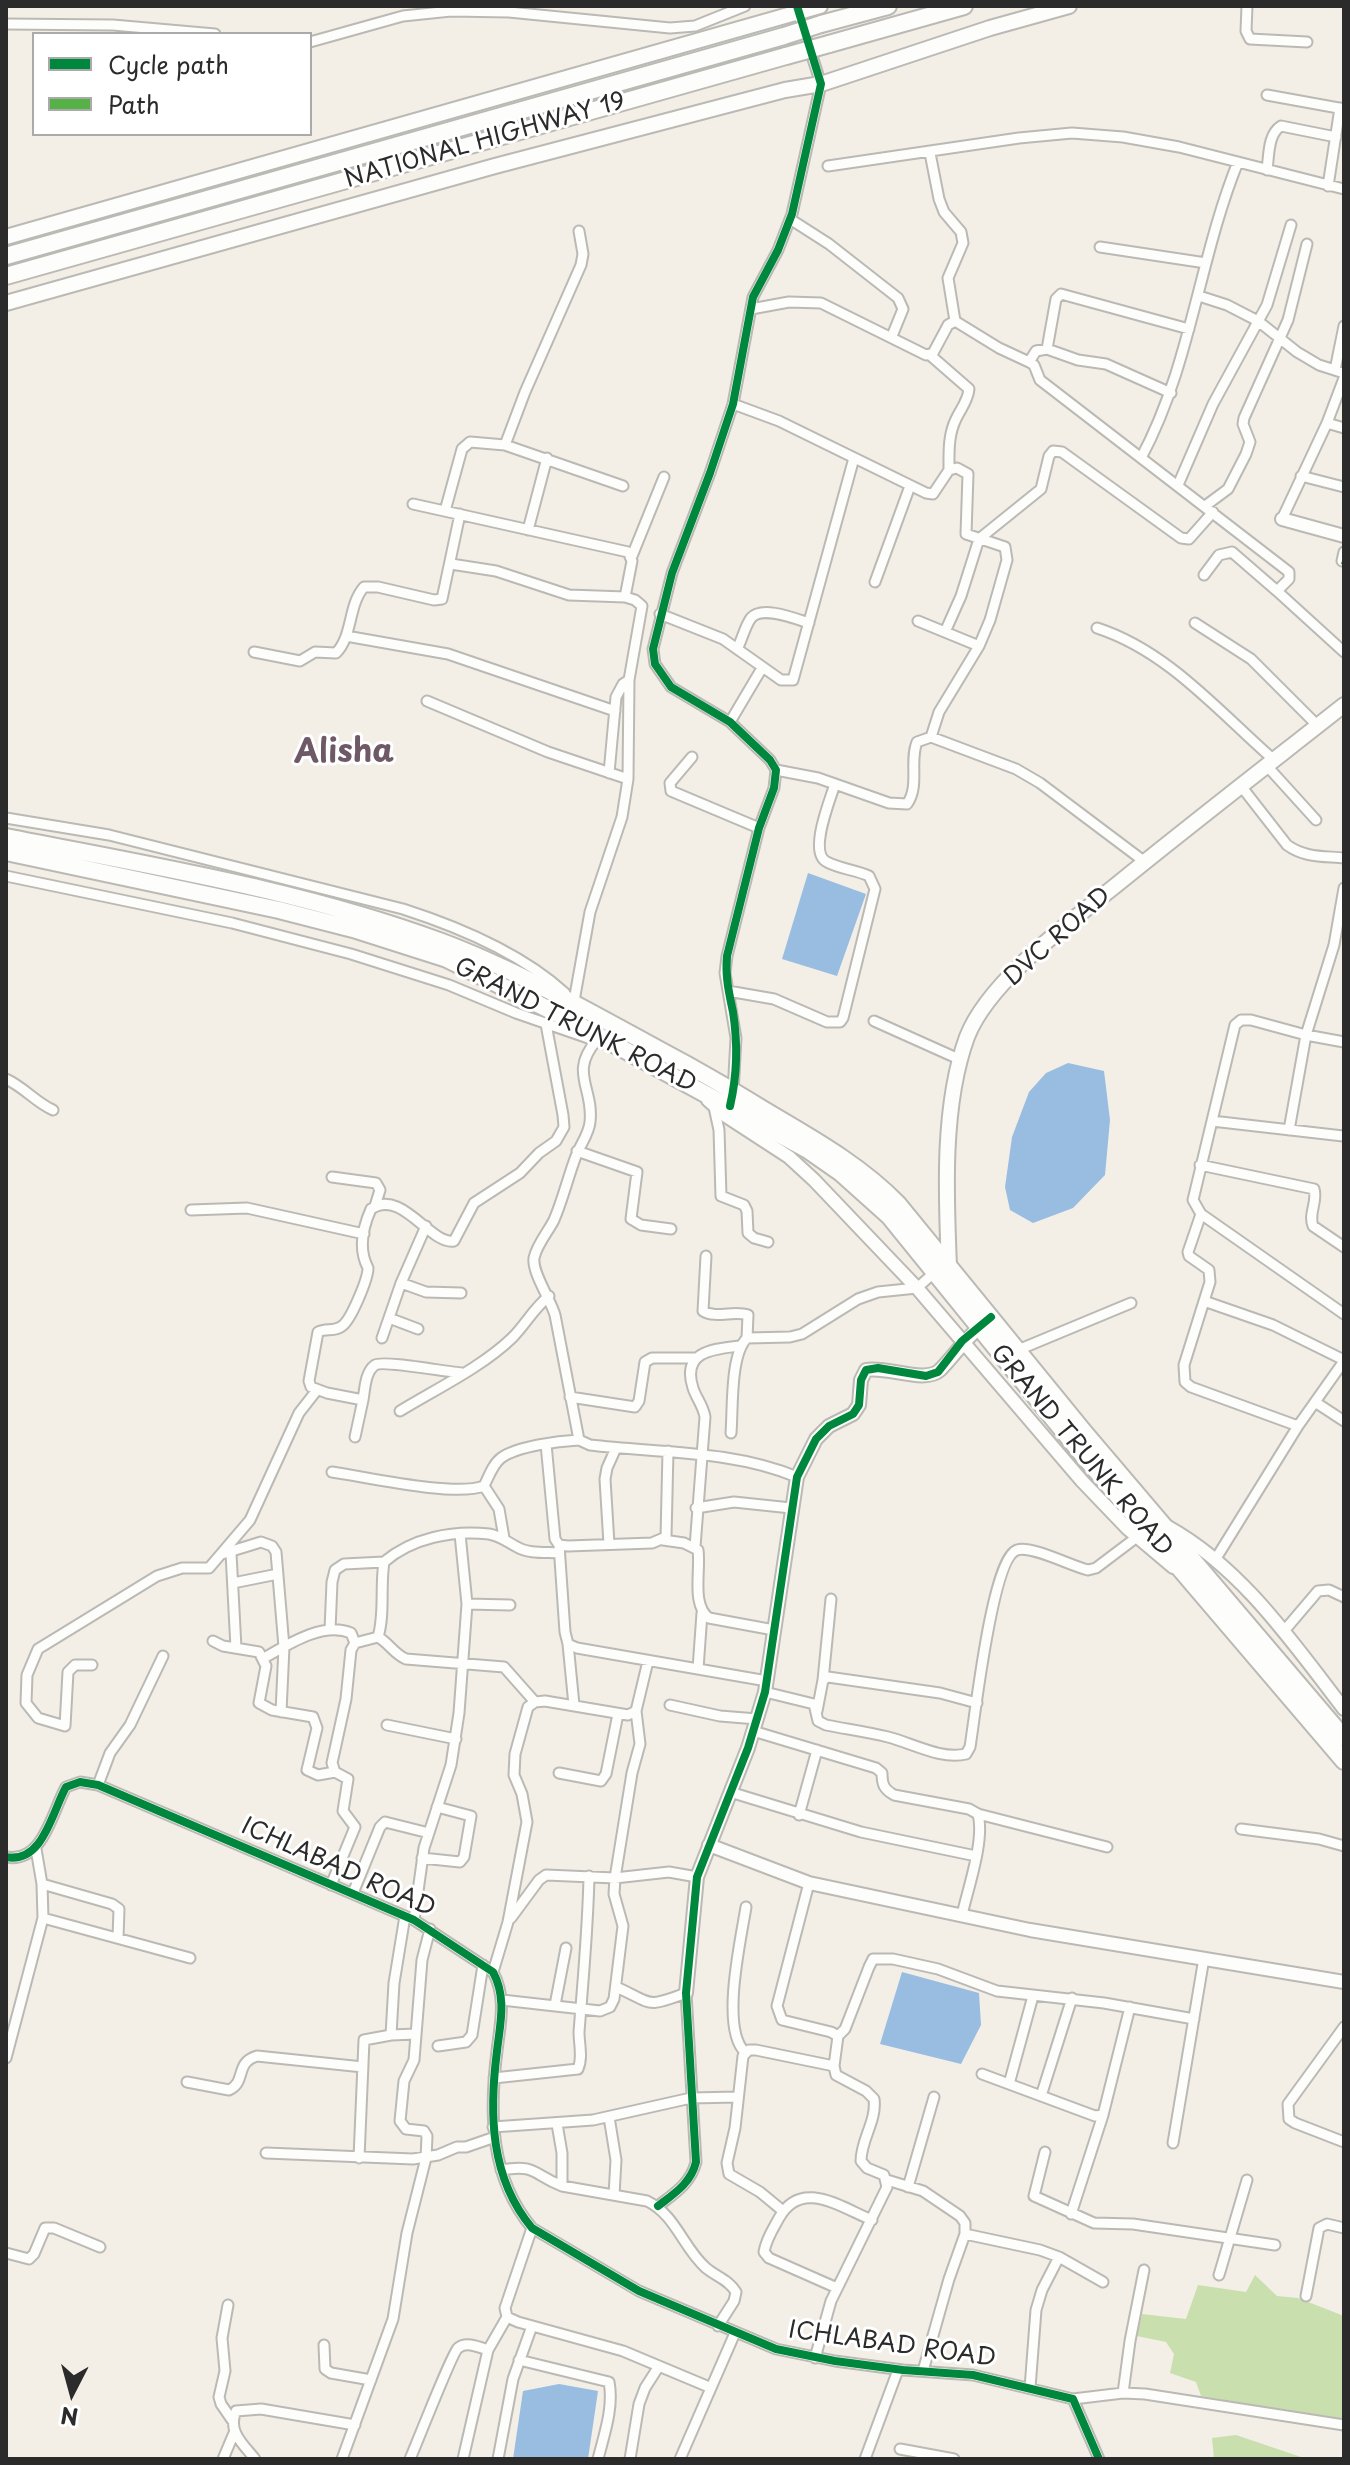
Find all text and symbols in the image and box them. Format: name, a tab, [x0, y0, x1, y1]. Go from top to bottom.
legend	[32, 32, 312, 136]
text: Cycle path	[108, 46, 229, 82]
text: Path	[108, 86, 160, 122]
street label: NATIONAL HIGHWAY 19	[341, 87, 629, 195]
district label: Alisha	[294, 734, 394, 772]
street label: DVC ROAD	[999, 882, 1117, 992]
street label: GRAND TRUNK ROAD	[449, 952, 701, 1100]
street label: GRAND TRUNK ROAD	[984, 1339, 1178, 1563]
street label: ICHLABAD ROAD	[237, 1812, 439, 1924]
street label: ICHLABAD ROAD	[786, 2316, 998, 2374]
north arrow	[32, 2353, 112, 2433]
text: N	[59, 2400, 80, 2435]

